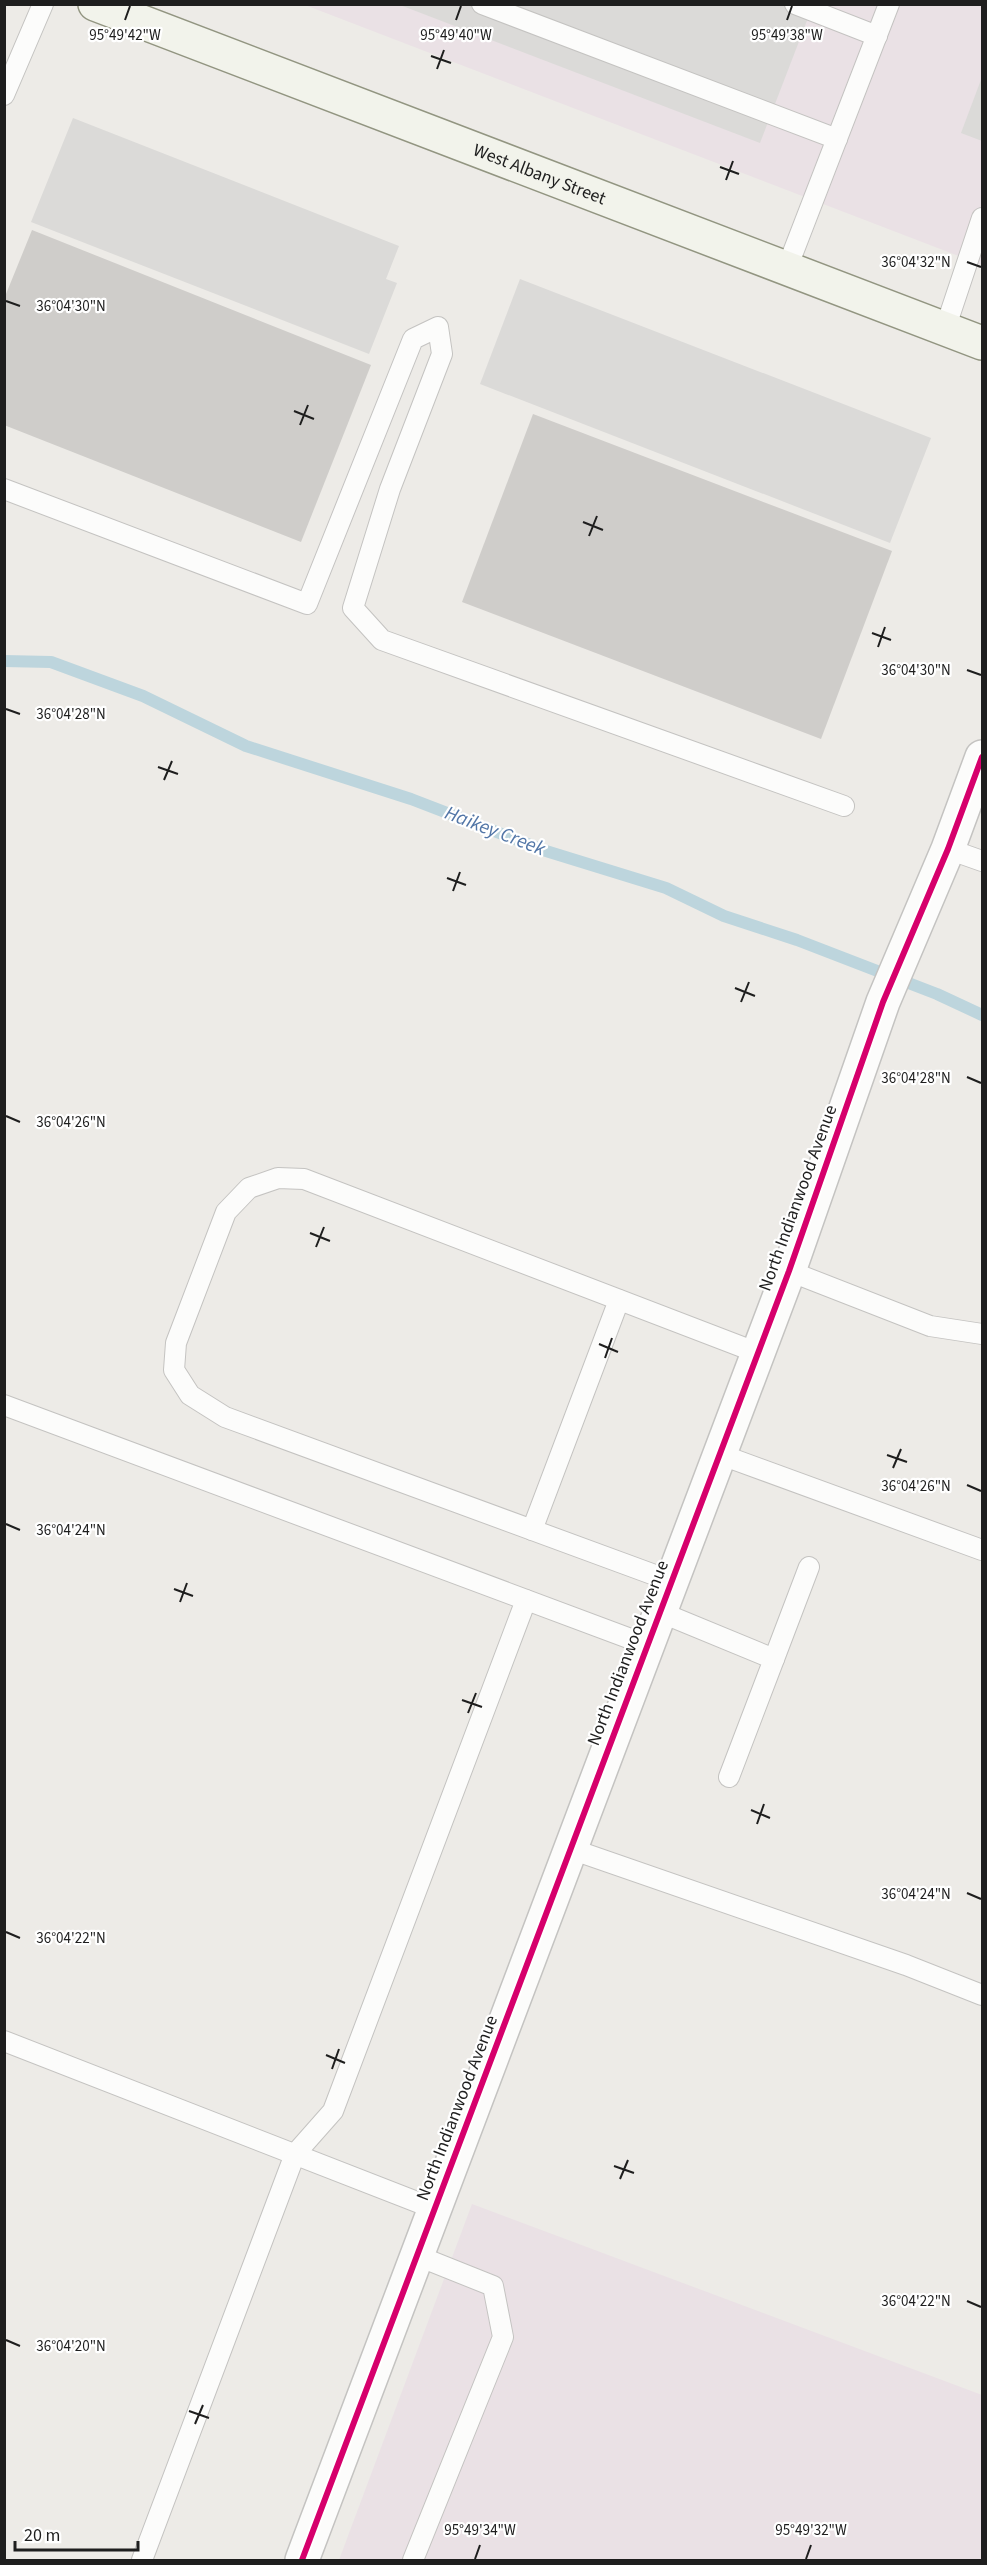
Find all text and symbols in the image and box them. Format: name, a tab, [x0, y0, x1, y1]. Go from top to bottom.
text: 95°49'42"W	[89, 25, 161, 46]
text: 95°49'40"W	[420, 25, 492, 46]
text: 95°49'38"W	[751, 25, 823, 46]
street label: West Albany Street	[470, 137, 610, 211]
text: 36°04'32"N	[881, 252, 951, 273]
text: 36°04'30"N	[36, 296, 106, 317]
text: 36°04'30"N	[881, 660, 951, 681]
text: 36°04'28"N	[36, 704, 106, 725]
water label: Haikey Creek	[441, 799, 550, 863]
text: 36°04'28"N	[881, 1068, 951, 1089]
street label: North Indianwood Avenue	[753, 1101, 843, 1295]
text: 36°04'26"N	[36, 1112, 106, 1133]
text: 36°04'26"N	[881, 1476, 951, 1497]
text: 36°04'24"N	[36, 1520, 106, 1541]
street label: North Indianwood Avenue	[581, 1557, 675, 1749]
text: 36°04'24"N	[881, 1884, 951, 1905]
text: 36°04'22"N	[36, 1928, 106, 1949]
street label: North Indianwood Avenue	[410, 2012, 504, 2204]
text: 36°04'22"N	[881, 2291, 951, 2312]
text: 36°04'20"N	[36, 2336, 106, 2357]
scale bar	[15, 2514, 138, 2552]
text: 95°49'34"W	[444, 2520, 516, 2541]
text: 95°49'32"W	[775, 2520, 847, 2541]
text: 20 m	[24, 2523, 60, 2548]

